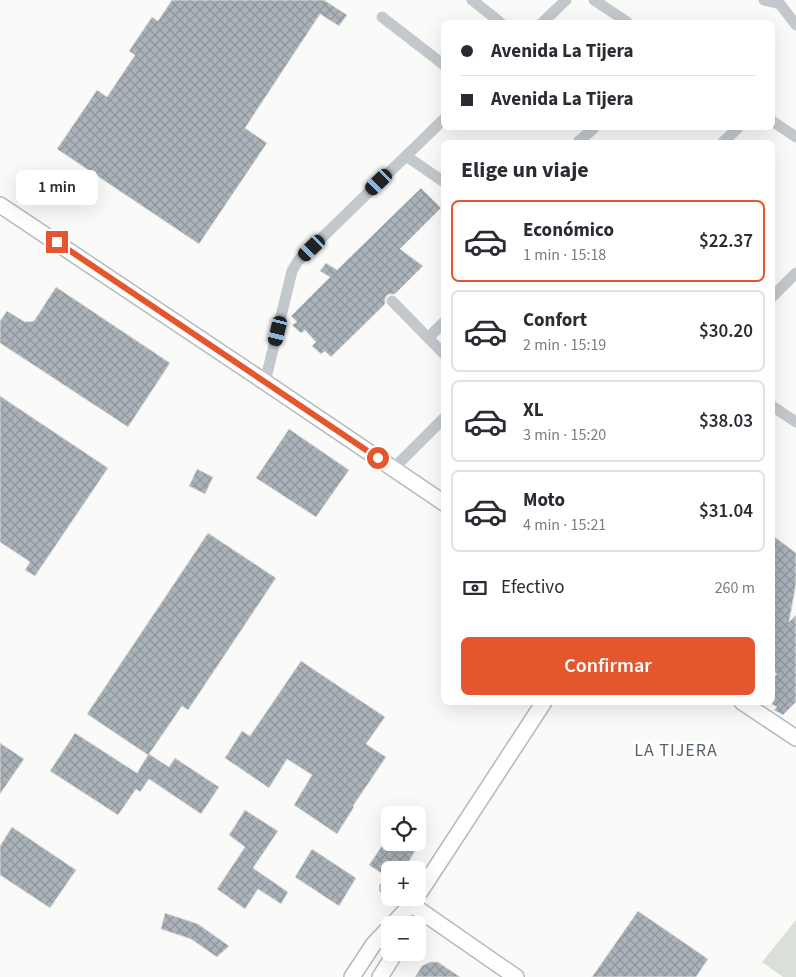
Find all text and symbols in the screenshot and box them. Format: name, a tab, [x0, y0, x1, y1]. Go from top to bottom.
text: Avenida La Tijera	[491, 38, 634, 65]
text: Avenida La Tijera	[491, 86, 634, 113]
text: Elige un viaje	[461, 154, 589, 186]
car	[362, 166, 395, 198]
callout: 1 min	[16, 170, 98, 204]
text: 1 min	[38, 176, 76, 198]
text: Económico	[523, 217, 614, 244]
icon: car	[463, 219, 508, 264]
text: $22.37	[699, 228, 753, 255]
route end	[46, 231, 68, 253]
car	[295, 232, 328, 264]
text: 1 min · 15:18	[523, 244, 606, 266]
text: Confort	[523, 307, 587, 334]
icon: car	[463, 309, 508, 354]
car	[267, 315, 288, 347]
text: $30.20	[699, 318, 753, 345]
text: 2 min · 15:19	[523, 334, 606, 356]
text: XL	[523, 397, 544, 424]
icon: car	[463, 399, 508, 444]
text: $38.03	[699, 408, 753, 435]
text: 3 min · 15:20	[523, 424, 606, 446]
route start	[367, 447, 389, 469]
text: Moto	[523, 487, 565, 514]
icon: car	[463, 489, 508, 534]
text: $31.04	[699, 498, 753, 525]
text: 4 min · 15:21	[523, 514, 606, 536]
icon: cash	[461, 574, 489, 602]
text: Efectivo	[501, 574, 564, 601]
text: 260 m	[715, 577, 755, 599]
button: Confirmar	[461, 637, 755, 695]
district label: LA TIJERA	[634, 738, 718, 763]
map controls	[381, 806, 426, 961]
button: locate	[381, 806, 426, 851]
button: +	[381, 861, 426, 906]
button: −	[381, 916, 426, 961]

